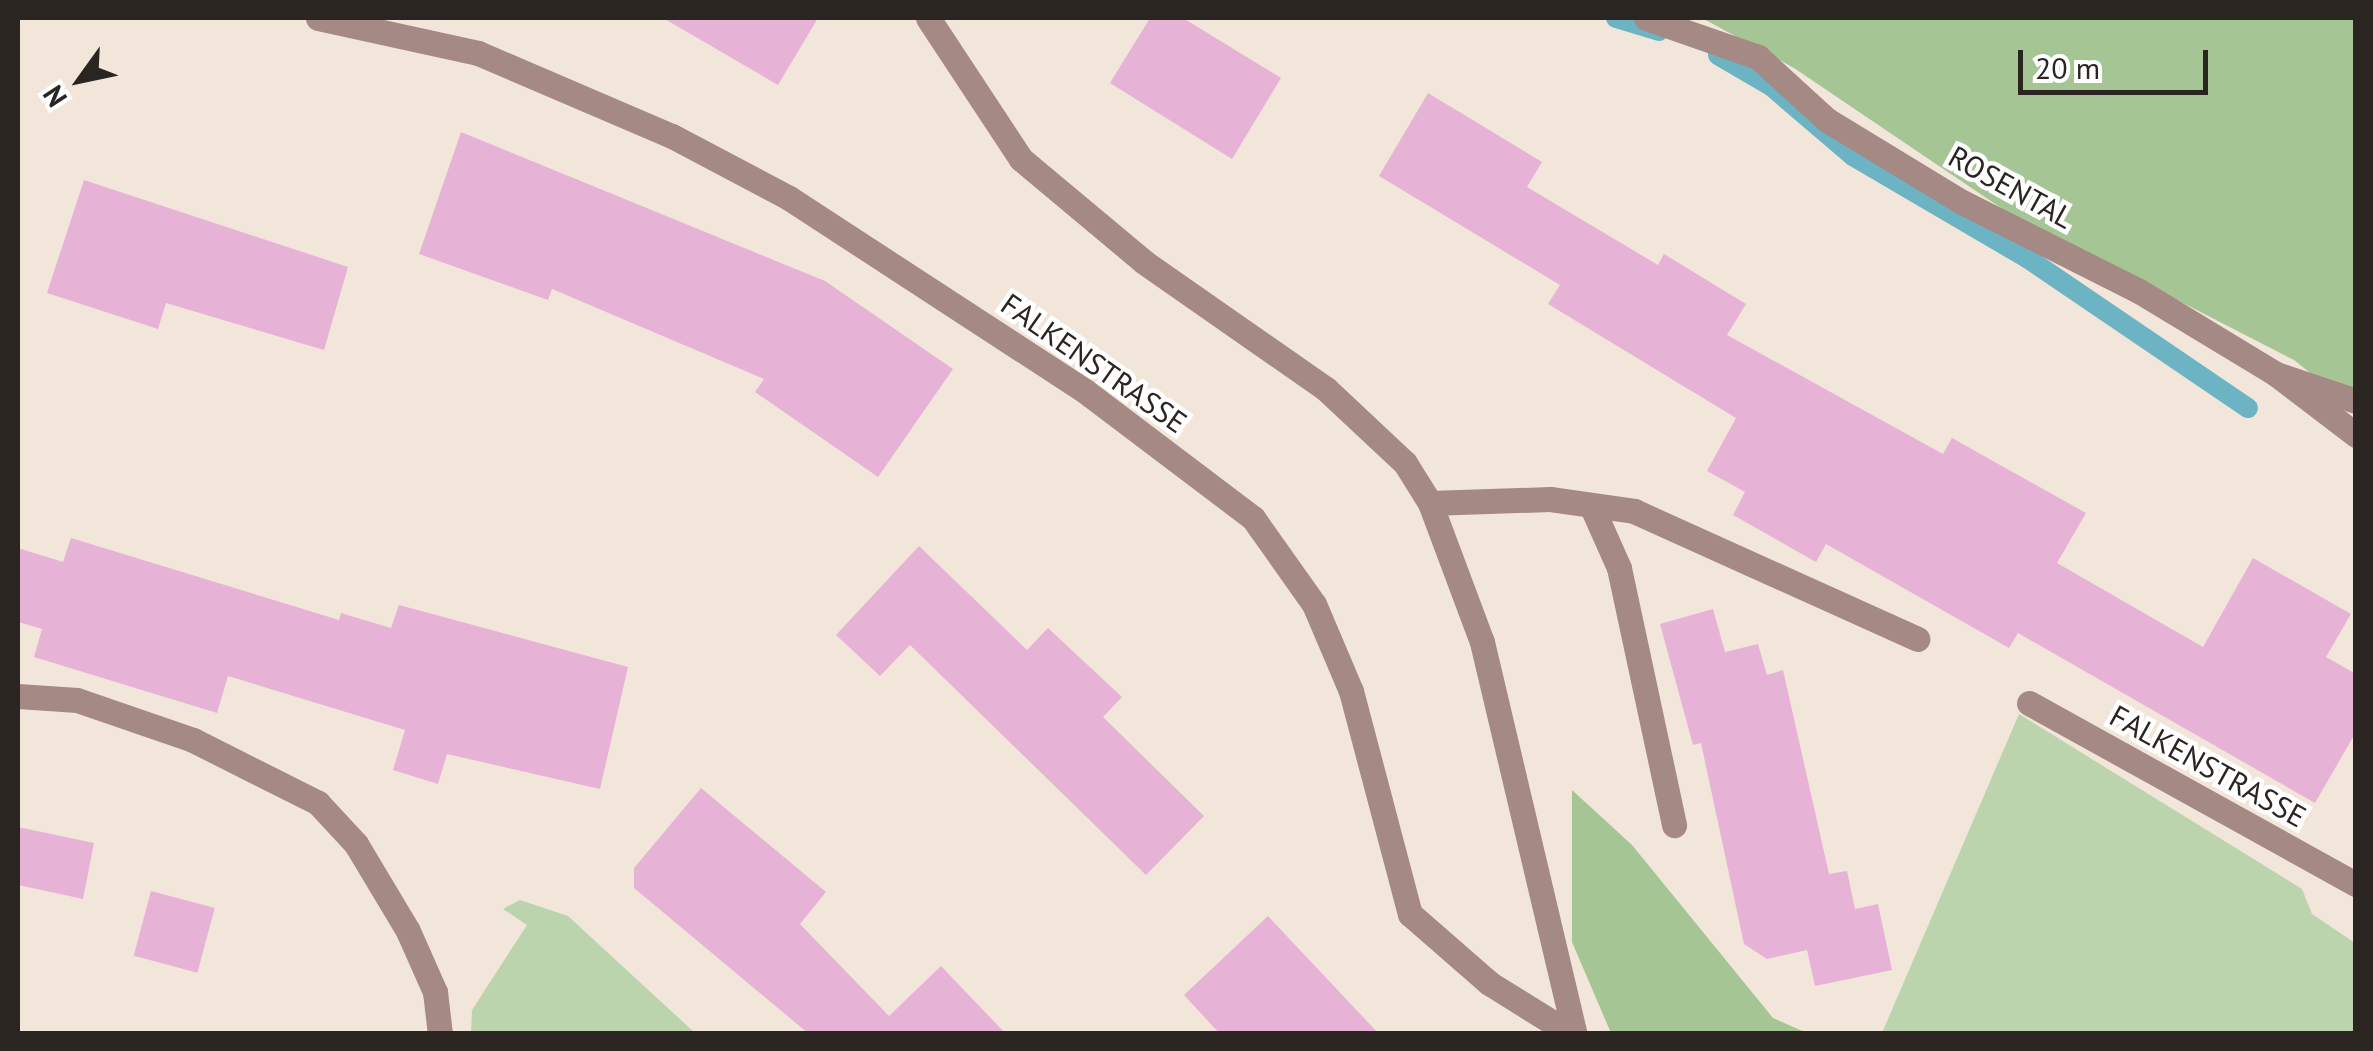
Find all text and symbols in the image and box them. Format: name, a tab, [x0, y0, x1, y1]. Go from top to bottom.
north arrow	[30, 30, 130, 130]
scale bar	[2023, 30, 2213, 92]
text: 20 m	[2035, 48, 2100, 87]
text: N	[34, 79, 75, 114]
street label: ROSENTAL	[1942, 138, 2080, 236]
street label: FALKENSTRASSE	[994, 286, 1194, 440]
street label: FALKENSTRASSE	[2104, 697, 2312, 835]

